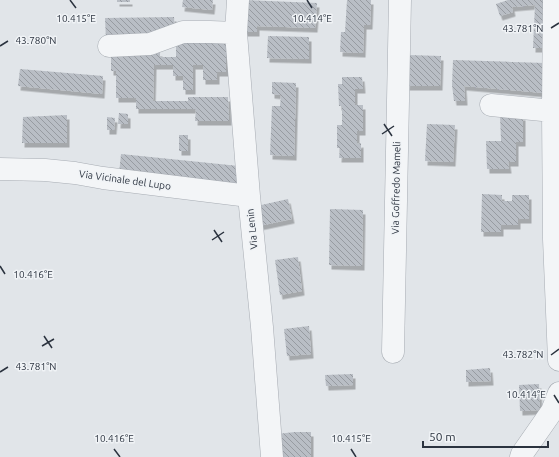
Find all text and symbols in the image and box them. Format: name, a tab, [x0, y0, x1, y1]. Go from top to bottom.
text: 10.415°E	[56, 13, 96, 24]
text: 10.414°E	[292, 13, 332, 24]
text: 43.781°N	[502, 23, 544, 34]
text: 43.780°N	[15, 35, 57, 46]
street label: Via Goffredo Mameli	[390, 141, 402, 235]
street label: Via Vicinale del Lupo	[78, 168, 172, 192]
street label: Via Lenin	[244, 208, 260, 250]
text: 10.416°E	[13, 269, 53, 280]
text: 43.782°N	[502, 349, 544, 360]
text: 43.781°N	[15, 361, 57, 372]
text: 10.414°E	[506, 389, 546, 400]
scale bar	[423, 423, 548, 449]
text: 50 m	[429, 430, 456, 443]
text: 10.416°E	[94, 433, 134, 444]
text: 10.415°E	[331, 433, 371, 444]

